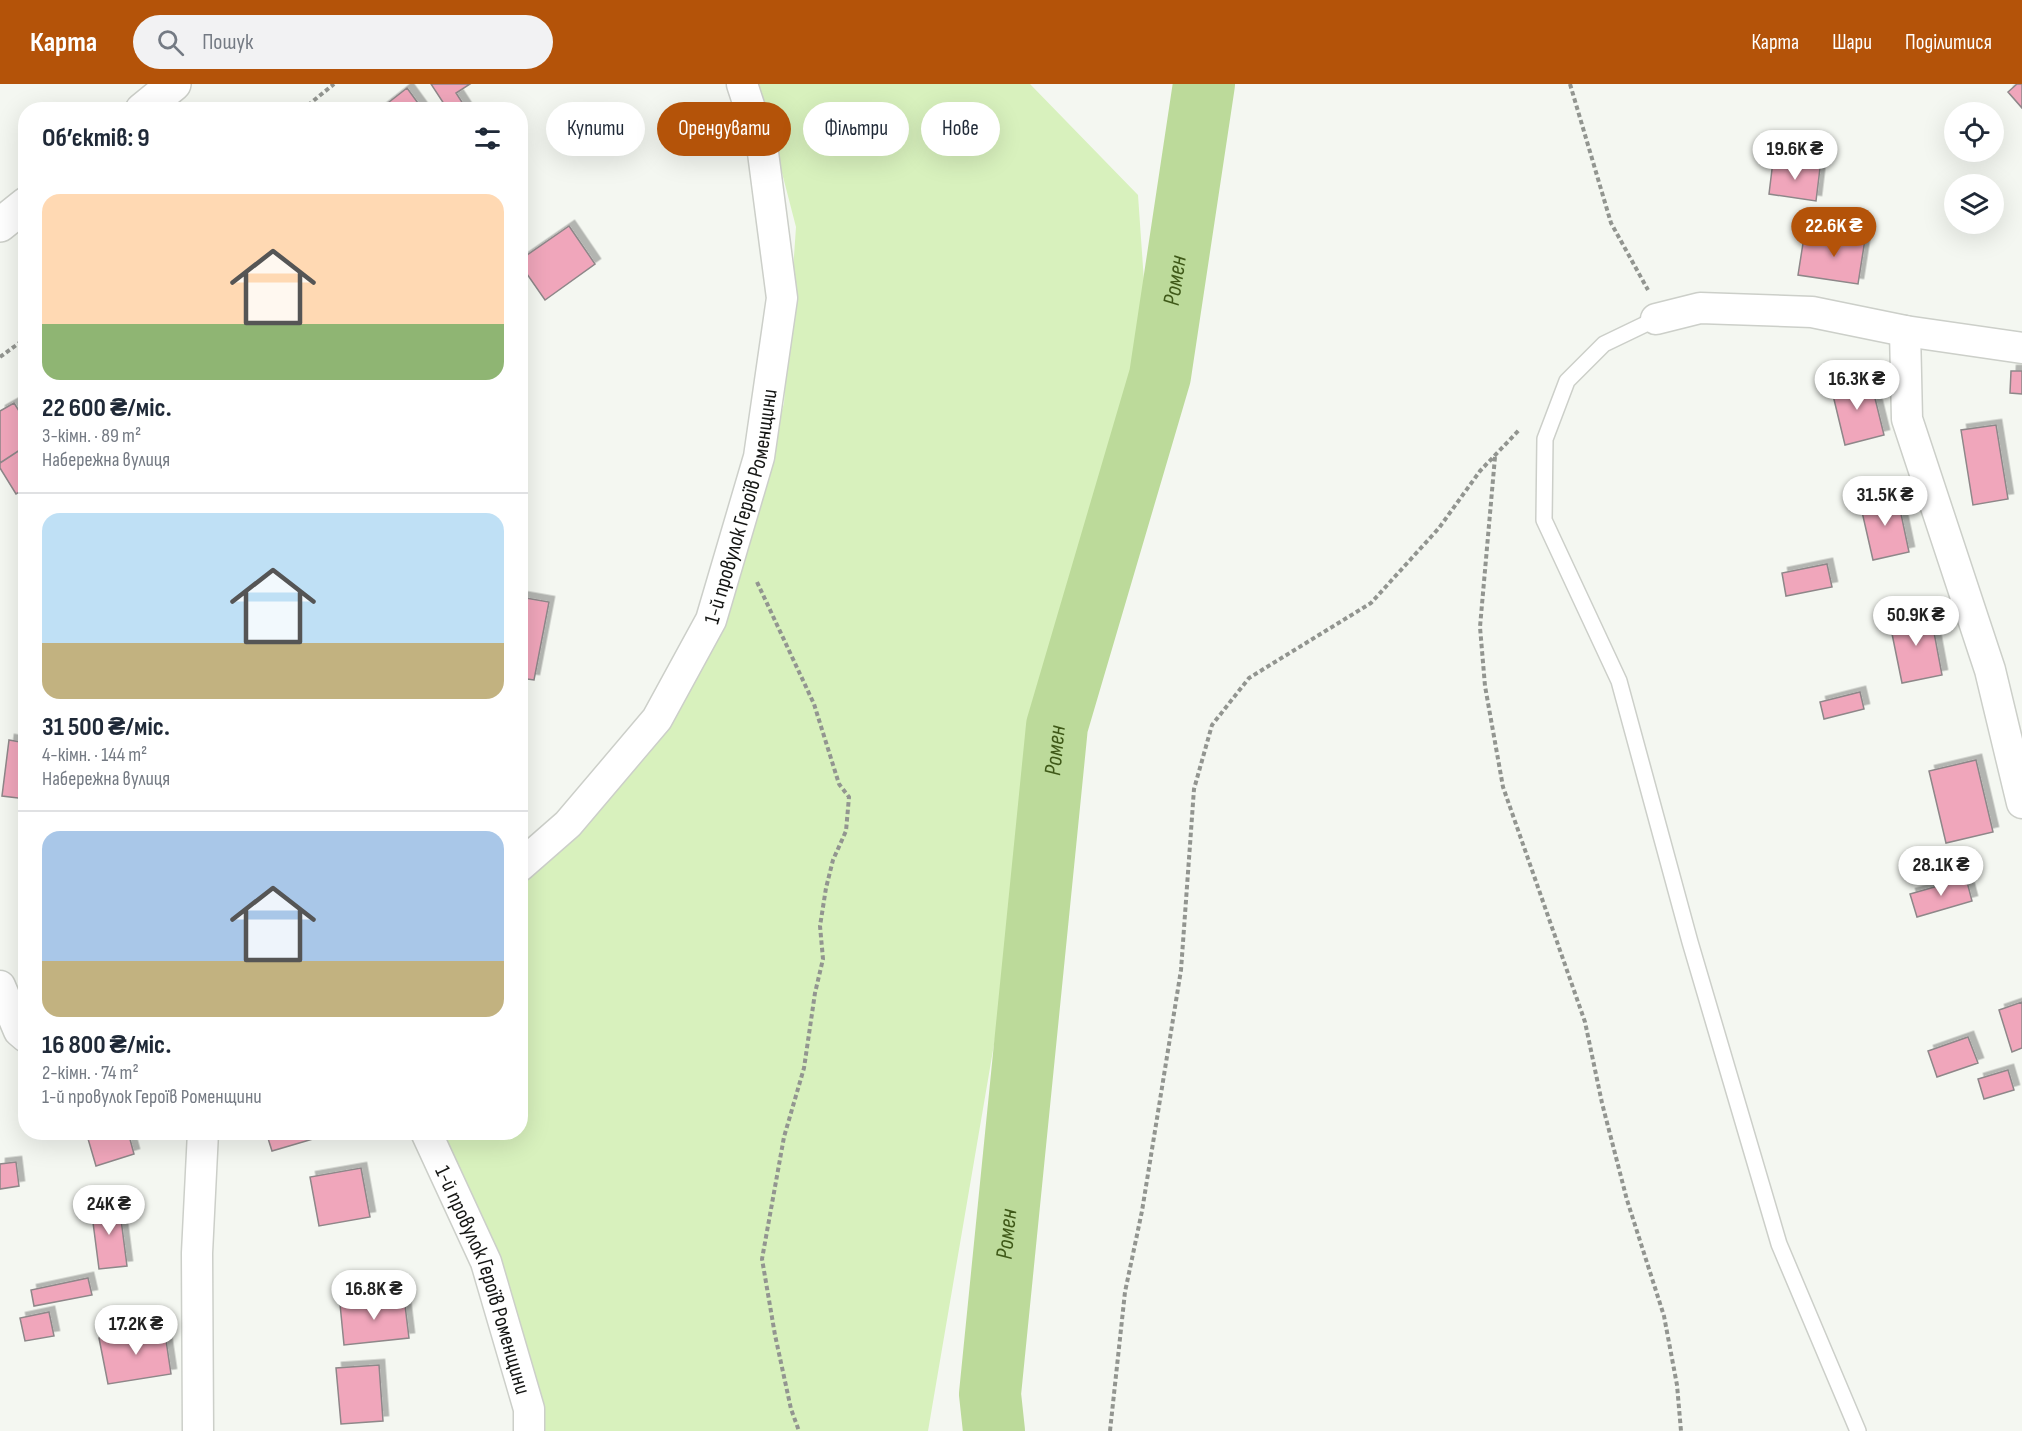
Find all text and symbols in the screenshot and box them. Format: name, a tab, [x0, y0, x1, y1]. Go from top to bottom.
search box	[133, 15, 553, 69]
text: Карта	[30, 26, 97, 59]
icon: search	[154, 26, 187, 59]
text: Пошук	[202, 29, 253, 56]
text: Карта	[1751, 30, 1799, 55]
text: Шари	[1832, 30, 1872, 55]
text: Поділитися	[1905, 30, 1992, 55]
chip: Купити	[546, 102, 645, 156]
chip: Орендувати	[657, 102, 791, 156]
chip: Фільтри	[803, 102, 909, 156]
chip: Нове	[921, 102, 1000, 156]
map controls	[1944, 102, 2004, 234]
button: locate	[1944, 102, 2004, 162]
icon: filters	[471, 122, 504, 155]
text: Об’єктів: 9	[42, 123, 150, 154]
pin: 19.6K ₴	[1740, 130, 1850, 181]
text: 19.6K ₴	[1767, 137, 1823, 161]
button: layers	[1944, 174, 2004, 234]
pin: 22.6K ₴	[1779, 207, 1889, 258]
text: 22.6K ₴	[1805, 214, 1863, 238]
icon: home	[219, 233, 327, 341]
water label: Ромен	[1157, 253, 1193, 308]
pin: 16.3K ₴	[1802, 360, 1912, 411]
text: 16.3K ₴	[1829, 367, 1885, 391]
street label: 1-й провулок Героїв Роменщини	[699, 387, 784, 627]
text: 22 600 ₴/міс.	[42, 393, 172, 424]
text: 3-кімн. · 89 m²	[42, 424, 141, 448]
text: Набережна вулиця	[42, 448, 170, 472]
pin: 31.5K ₴	[1830, 476, 1940, 527]
text: 31.5K ₴	[1857, 483, 1913, 507]
icon: home	[219, 552, 327, 660]
pin: 50.9K ₴	[1861, 596, 1971, 647]
text: 50.9K ₴	[1887, 603, 1945, 627]
text: 31 500 ₴/міс.	[42, 712, 170, 743]
water label: Ромен	[1038, 724, 1072, 777]
text: 4-кімн. · 144 m²	[42, 743, 147, 767]
text: Набережна вулиця	[42, 767, 170, 791]
pin: 28.1K ₴	[1886, 846, 1996, 897]
text: 28.1K ₴	[1912, 853, 1970, 877]
icon: home	[219, 870, 327, 978]
text: 16 800 ₴/міс.	[42, 1030, 171, 1061]
text: 2-кімн. · 74 m²	[42, 1061, 139, 1085]
text: 1-й провулок Героїв Роменщини	[42, 1085, 262, 1109]
street label: 1-й провулок Героїв Роменщини	[428, 1162, 536, 1397]
pin: 24K ₴	[67, 1185, 151, 1236]
text: 24K ₴	[87, 1192, 131, 1216]
water label: Ромен	[990, 1207, 1024, 1261]
pin: 16.8K ₴	[319, 1270, 429, 1321]
text: 16.8K ₴	[345, 1277, 403, 1301]
pin: 17.2K ₴	[81, 1305, 191, 1356]
text: 17.2K ₴	[109, 1312, 163, 1336]

